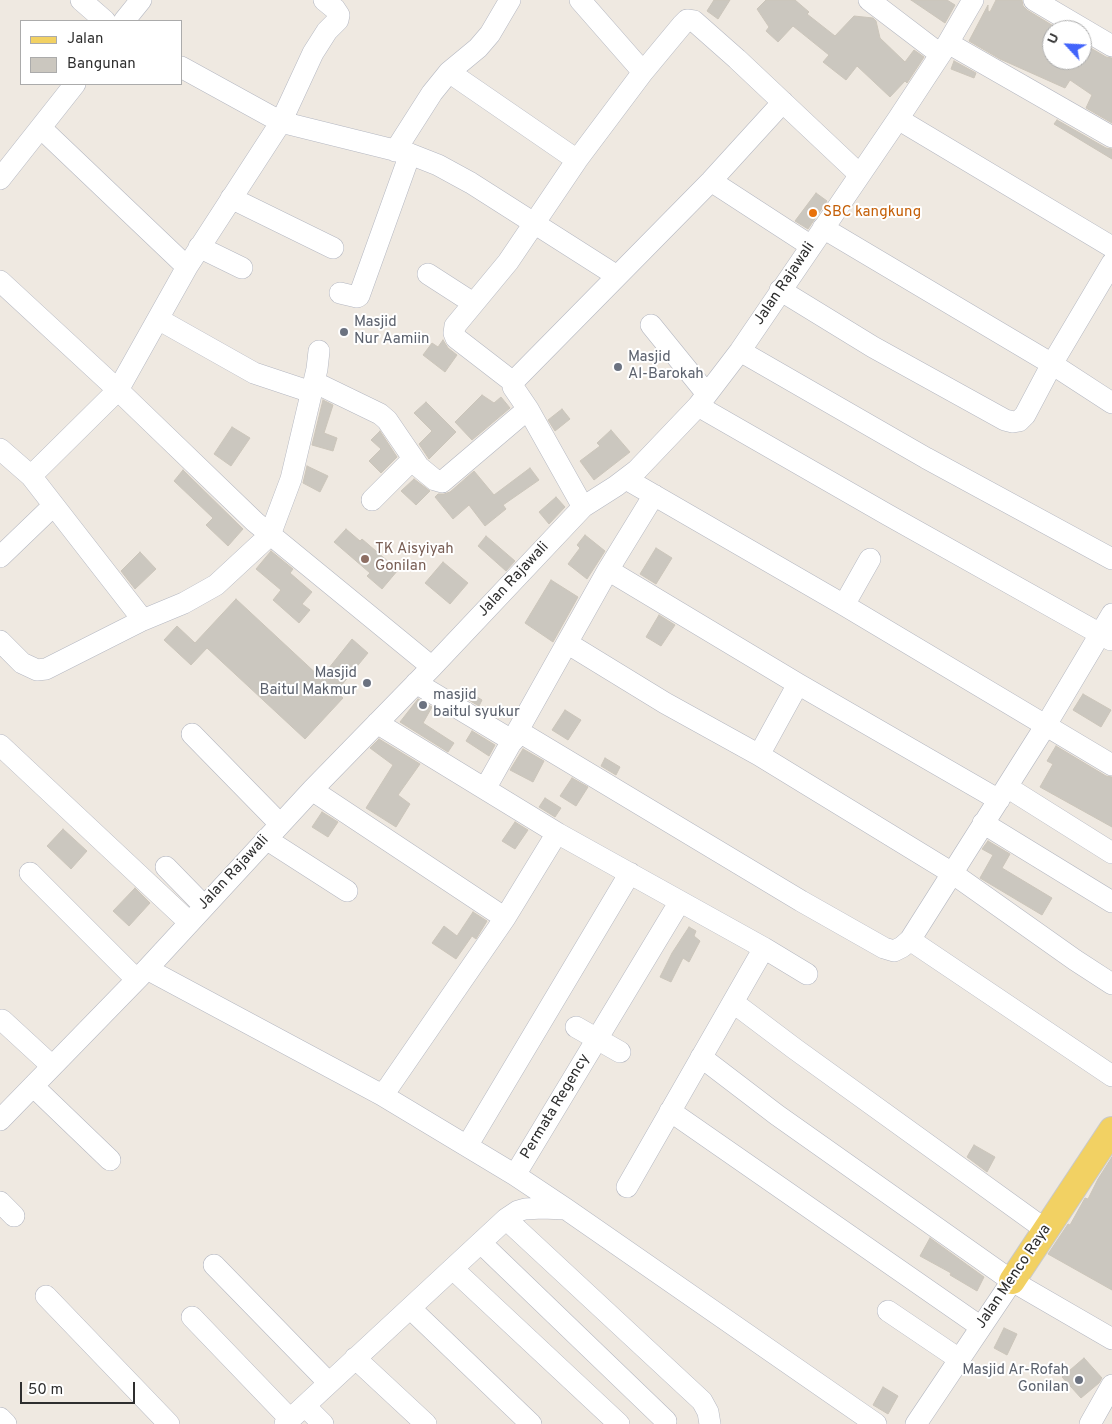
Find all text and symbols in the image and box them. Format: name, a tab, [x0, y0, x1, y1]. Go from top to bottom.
legend	[20, 20, 182, 85]
north arrow	[1042, 20, 1092, 70]
text: Jalan	[67, 30, 104, 49]
text: U	[1044, 31, 1064, 47]
text: Bangunan	[67, 55, 136, 74]
place label: SBC kangkung	[823, 204, 921, 222]
marker: SBC kangkung	[807, 207, 819, 219]
street label: Jalan Rajawali	[751, 239, 819, 329]
place label: Masjid Nur Aamiin	[354, 314, 430, 349]
marker: Masjid Nur Aamiin	[338, 326, 350, 338]
place label: Masjid Al-Barokah	[628, 349, 704, 384]
marker: Masjid Al-Barokah	[612, 361, 624, 373]
street label: Jalan Rajawali	[475, 539, 553, 621]
place label: TK Aisyiyah Gonilan	[375, 541, 454, 576]
marker: TK Aisyiyah Gonilan	[359, 553, 371, 565]
place label: Masjid Baitul Makmur	[259, 665, 357, 700]
marker: Masjid Baitul Makmur	[361, 677, 373, 689]
place label: masjid baitul syukur	[433, 687, 520, 722]
marker: masjid baitul syukur	[417, 699, 429, 711]
street label: Jalan Rajawali	[195, 832, 273, 914]
street label: Permata Regency	[517, 1051, 595, 1163]
street label: Jalan Menco Raya	[972, 1221, 1056, 1333]
place label: Masjid Ar-Rofah Gonilan	[962, 1362, 1069, 1397]
scale bar	[22, 1372, 138, 1404]
marker: Masjid Ar-Rofah Gonilan	[1073, 1374, 1085, 1386]
text: 50 m	[28, 1381, 63, 1400]

